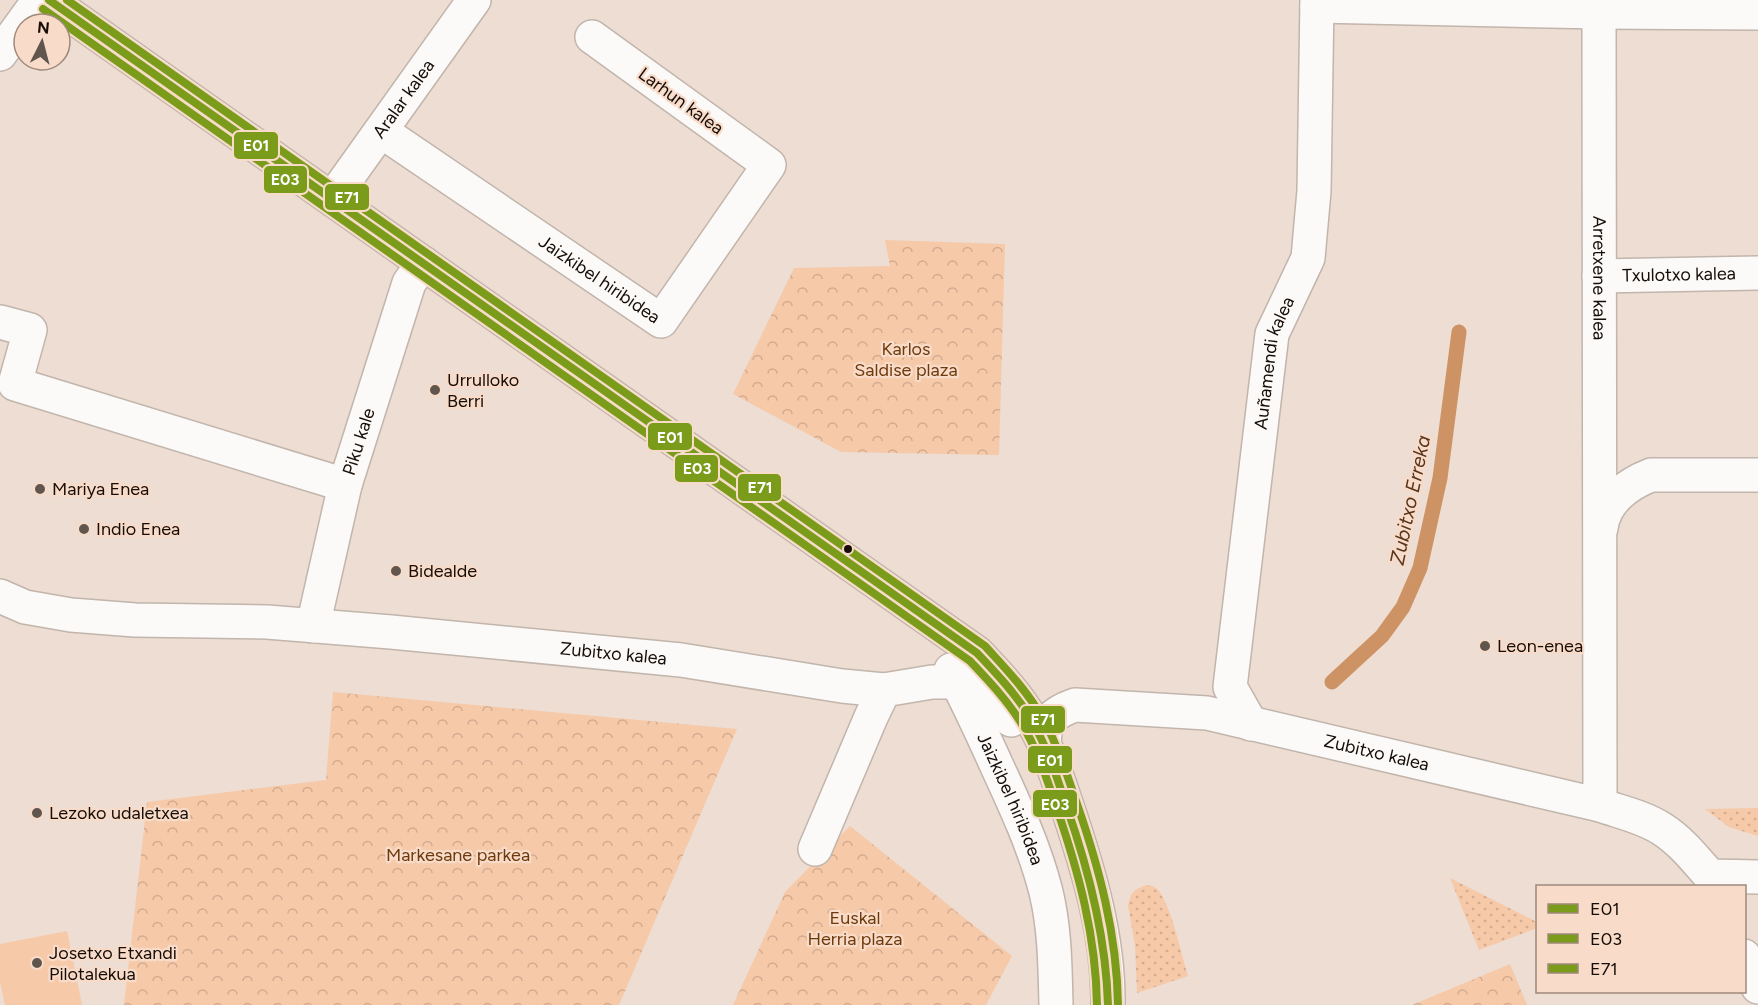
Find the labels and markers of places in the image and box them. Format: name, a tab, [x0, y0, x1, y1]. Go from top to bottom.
place label: Urrulloko Berri	[447, 369, 519, 412]
marker: Urrulloko Berri	[428, 383, 442, 397]
place label: Mariya Enea	[52, 478, 149, 500]
marker: Mariya Enea	[33, 482, 47, 496]
place label: Indio Enea	[96, 518, 180, 540]
marker: Indio Enea	[77, 522, 91, 536]
unlabelled marker	[842, 543, 854, 555]
place label: Bidealde	[408, 560, 477, 582]
marker: Bidealde	[389, 564, 403, 578]
place label: Leon-enea	[1497, 635, 1583, 657]
marker: Leon-enea	[1478, 639, 1492, 653]
place label: Lezoko udaletxea	[49, 802, 189, 824]
marker: Lezoko udaletxea	[30, 806, 44, 820]
place label: Josetxo Etxandi Pilotalekua	[49, 942, 177, 985]
marker: Josetxo Etxandi Pilotalekua	[30, 956, 44, 970]

